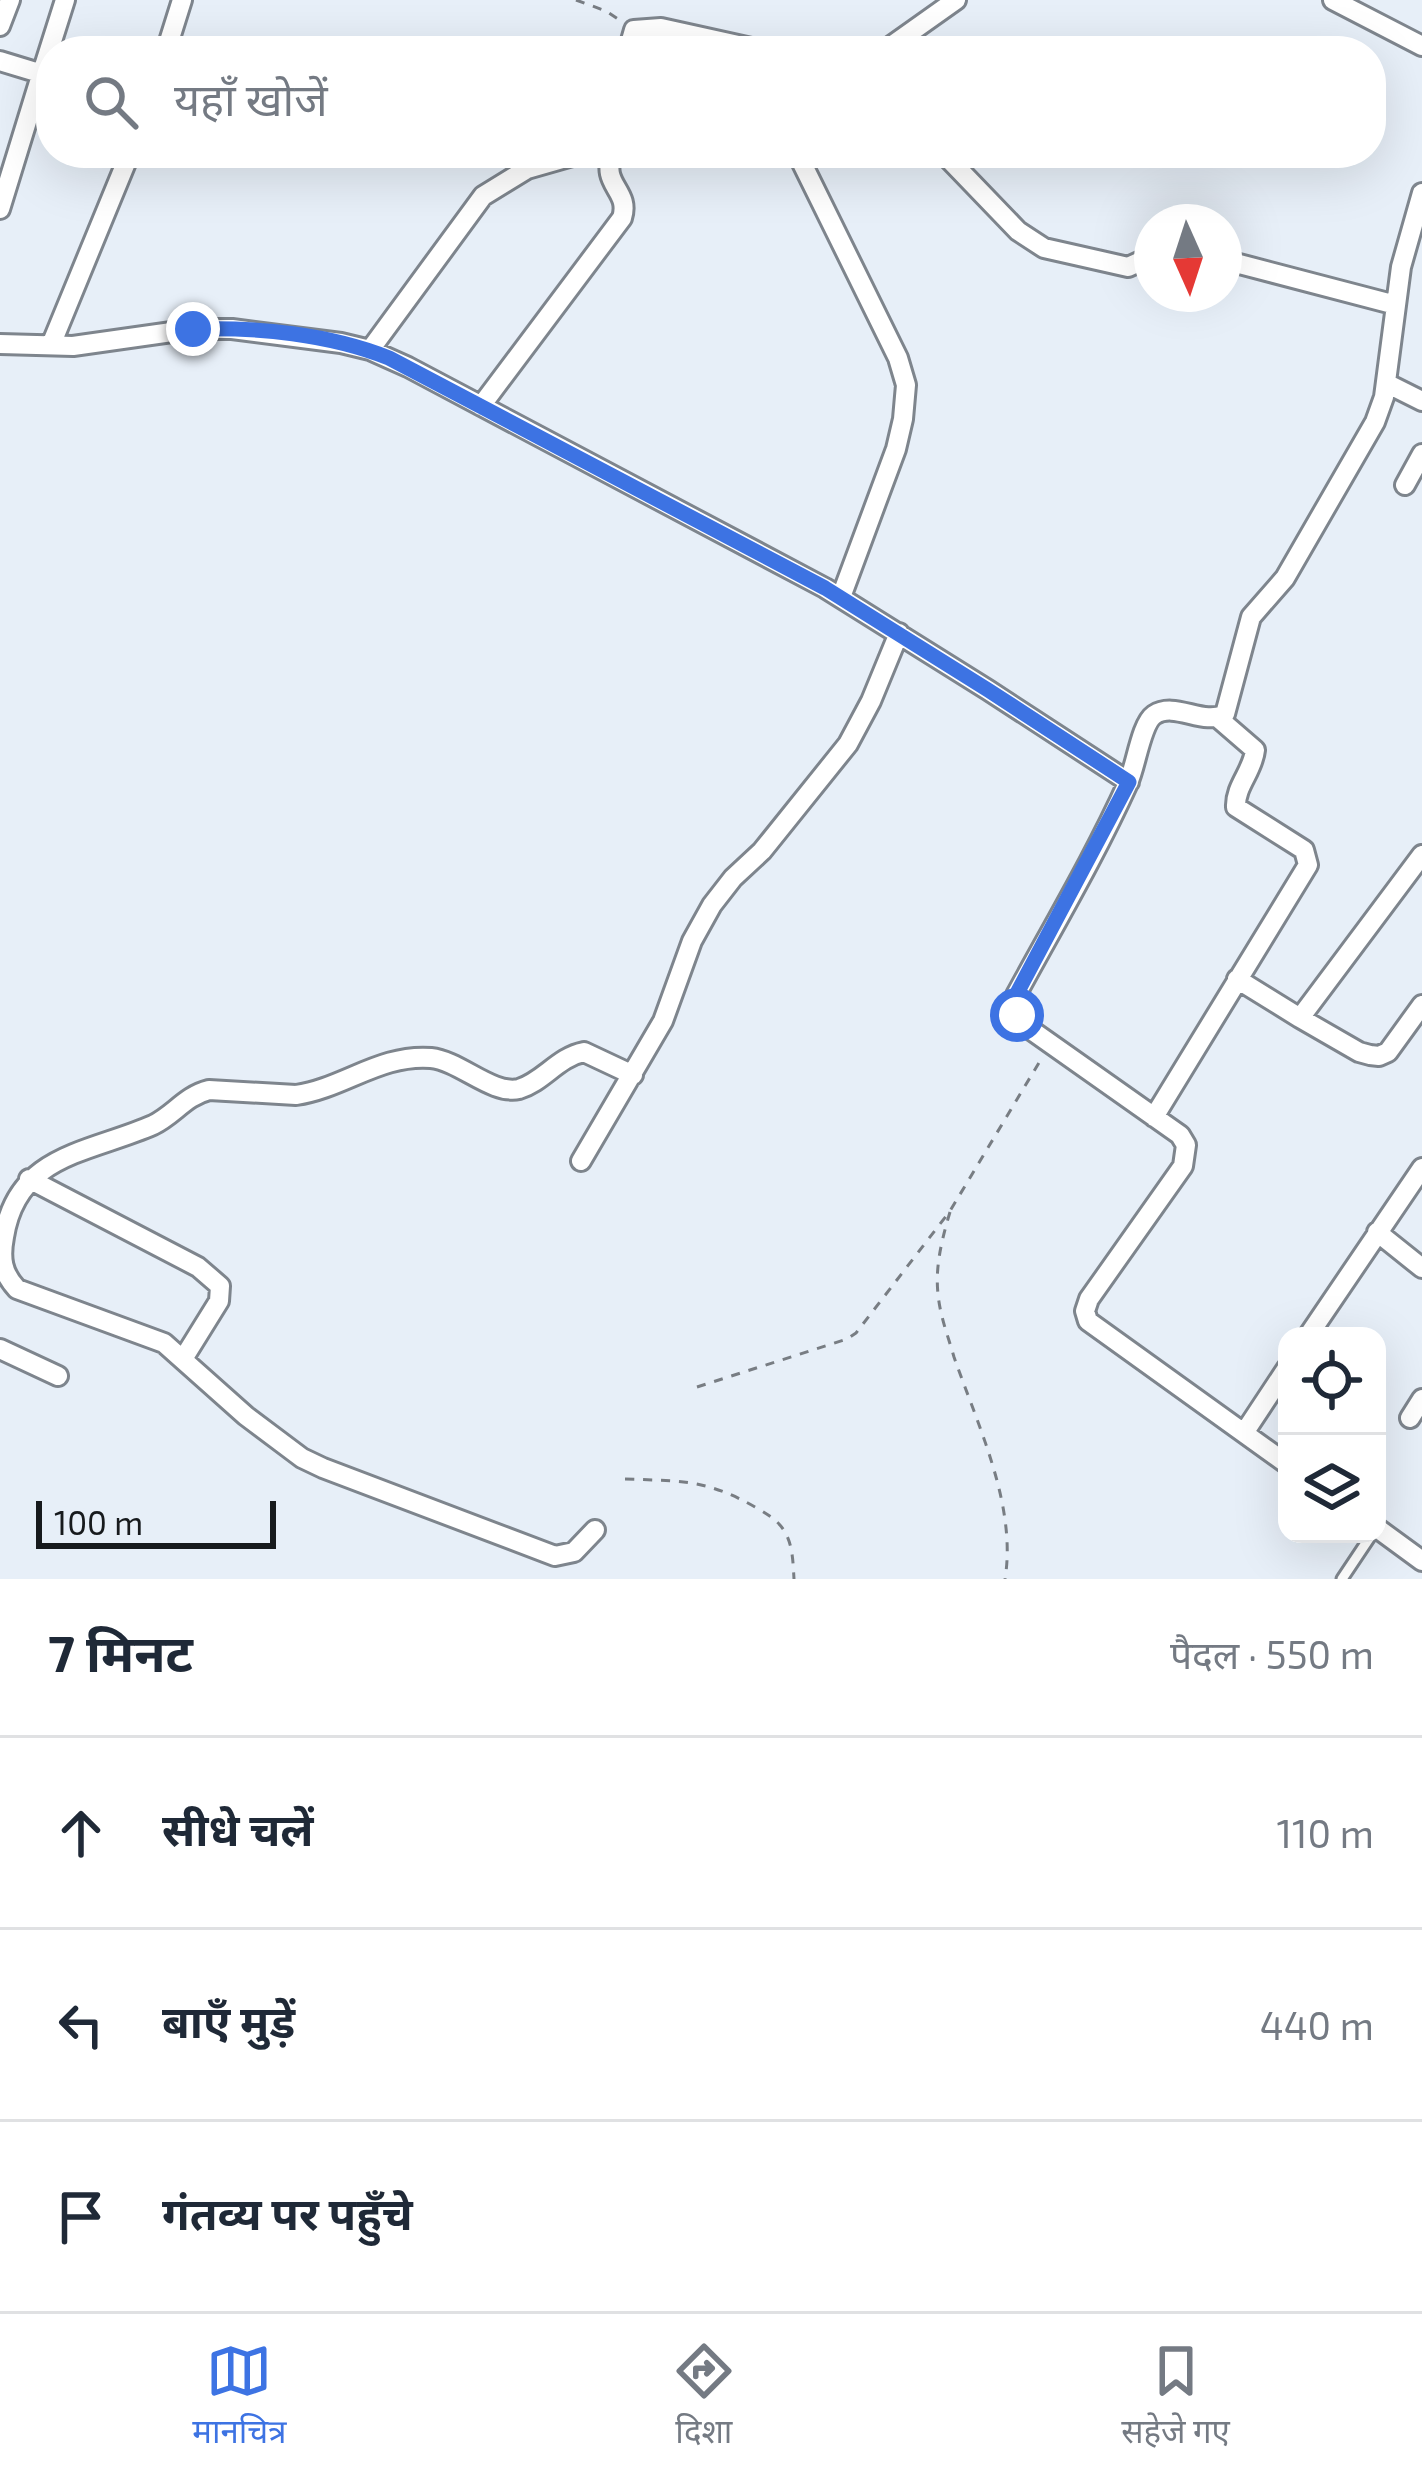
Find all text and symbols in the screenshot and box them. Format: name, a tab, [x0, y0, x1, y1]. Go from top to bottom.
search box	[36, 36, 1386, 168]
icon: search	[78, 69, 144, 135]
text: यहाँ खोजें	[174, 71, 328, 125]
north arrow	[1134, 204, 1242, 312]
route end	[166, 302, 220, 356]
route start	[990, 988, 1044, 1042]
map controls	[1278, 1327, 1386, 1543]
button: locate	[1278, 1327, 1386, 1435]
button: layers	[1278, 1435, 1386, 1543]
scale bar	[36, 1495, 276, 1548]
text: 100 m	[54, 1502, 143, 1542]
text: 7 मिनट	[48, 1621, 193, 1682]
text: पैदल · 550 m	[1170, 1630, 1374, 1677]
icon: ahead	[48, 1800, 114, 1866]
text: सीधे चलें	[162, 1801, 314, 1855]
text: 110 m	[1277, 1809, 1374, 1856]
icon: left	[48, 1992, 114, 2058]
text: बाएँ मुड़ें	[162, 1993, 295, 2047]
text: 440 m	[1260, 2001, 1374, 2048]
icon: arrive	[48, 2184, 114, 2250]
text: गंतव्य पर पहुँचे	[162, 2185, 413, 2239]
tab: मानचित्र	[192, 2338, 287, 2456]
tab: दिशा	[671, 2338, 737, 2456]
tab: सहेजे गए	[1121, 2338, 1230, 2456]

